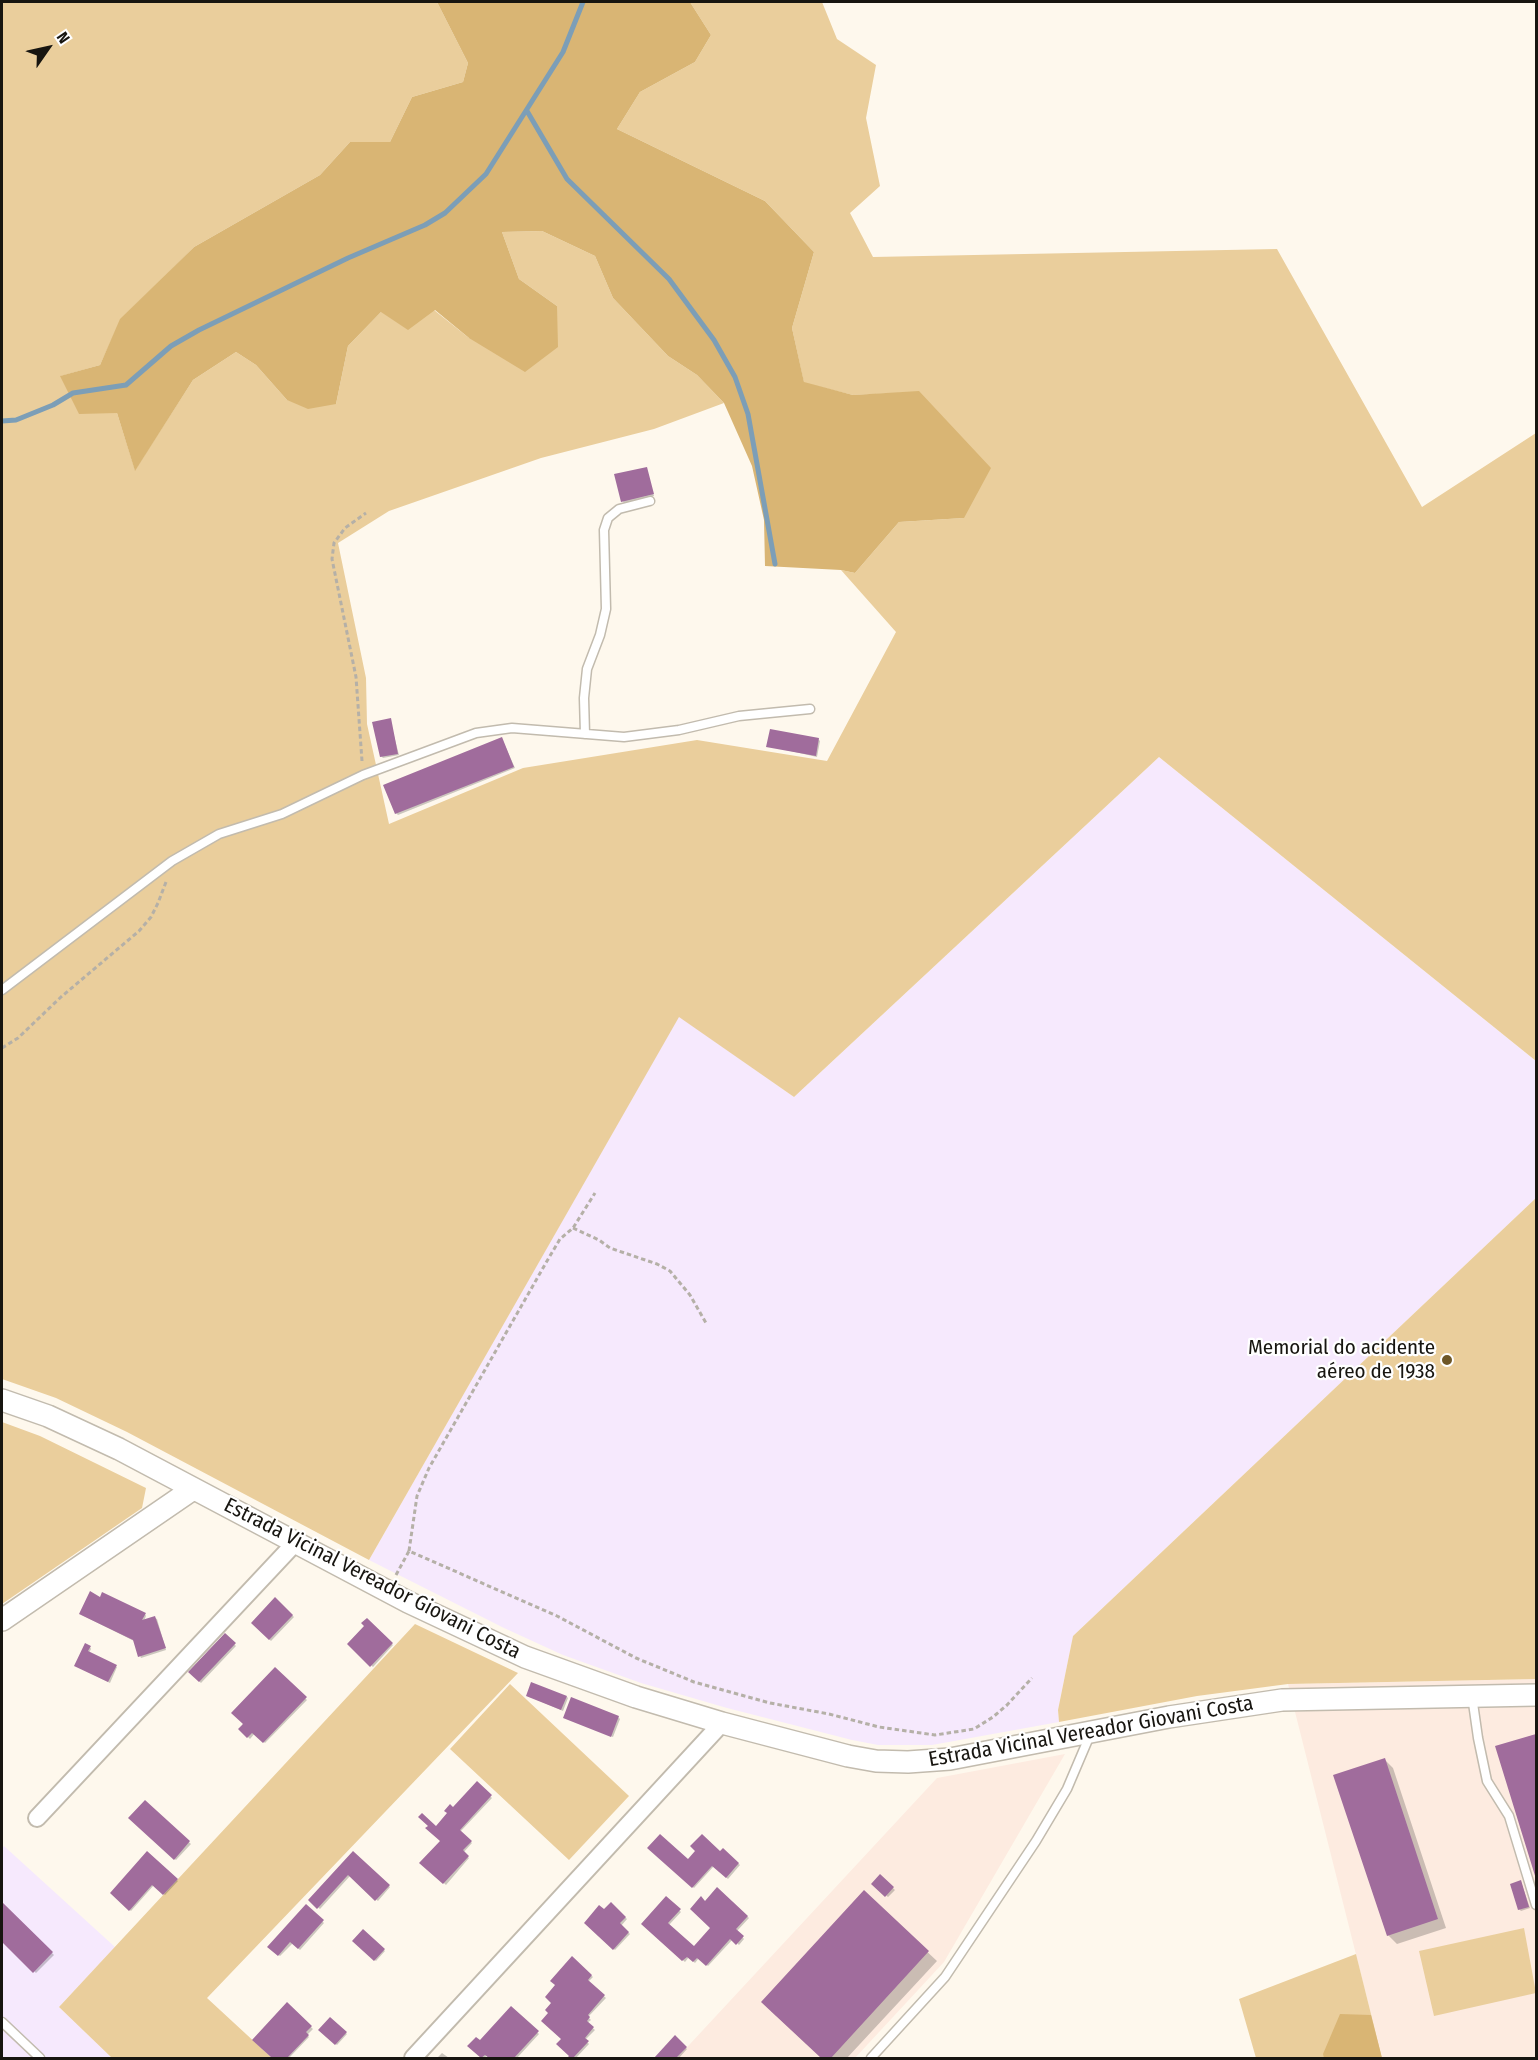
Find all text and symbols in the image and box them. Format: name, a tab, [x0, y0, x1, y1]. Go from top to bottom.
north arrow	[18, 18, 78, 78]
text: N	[53, 28, 74, 47]
place label: Memorial do acidente aéreo de 1938	[1248, 1335, 1435, 1385]
marker: Memorial do acidente aéreo de 1938	[1440, 1353, 1454, 1367]
street label: Estrada Vicinal Vereador Giovani Costa	[220, 1493, 524, 1665]
street label: Estrada Vicinal Vereador Giovani Costa	[927, 1691, 1255, 1773]

